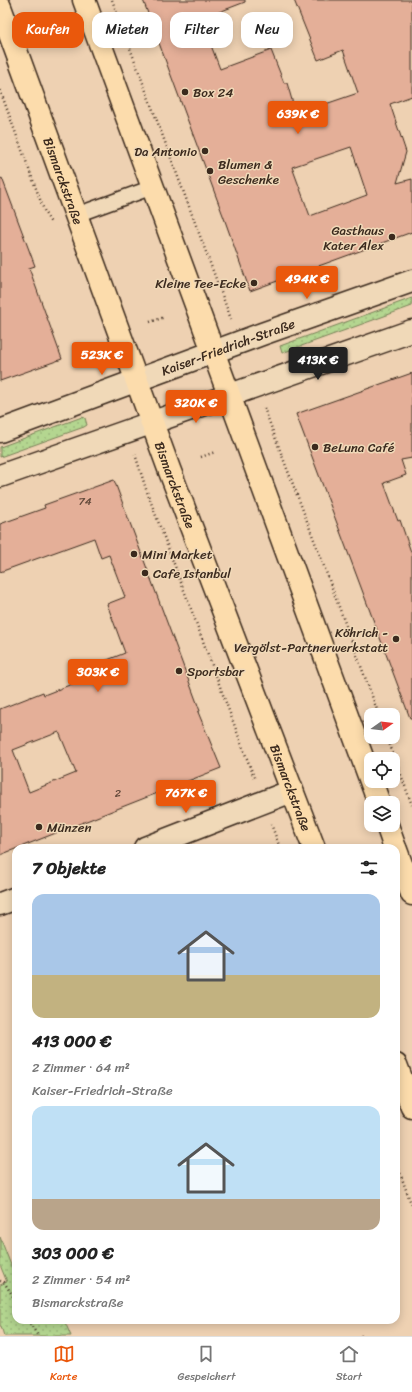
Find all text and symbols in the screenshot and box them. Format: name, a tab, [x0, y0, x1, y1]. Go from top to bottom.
chip: Kaufen	[12, 12, 84, 48]
chip: Mieten	[92, 12, 162, 48]
chip: Filter	[170, 12, 233, 48]
chip: Neu	[241, 12, 293, 48]
place label: Box 24	[193, 81, 233, 104]
marker: Box 24	[180, 87, 190, 97]
pin: 639K €	[265, 101, 331, 135]
text: 639K €	[277, 102, 319, 125]
street label: Bismarckstraße	[37, 134, 90, 228]
place label: Da Antonio	[134, 140, 197, 163]
marker: Da Antonio	[200, 146, 210, 156]
place label: Blumen & Geschenke	[218, 153, 279, 191]
marker: Blumen & Geschenke	[205, 166, 215, 176]
place label: Gasthaus Kater Alex	[323, 219, 385, 257]
marker: Gasthaus Kater Alex	[387, 232, 397, 242]
pin: 494K €	[274, 266, 340, 300]
text: 494K €	[285, 267, 329, 290]
place label: Kleine Tee-Ecke	[155, 272, 246, 295]
marker: Kleine Tee-Ecke	[249, 278, 259, 288]
street label: Kaiser-Friedrich-Straße	[158, 312, 298, 382]
pin: 523K €	[69, 342, 135, 376]
text: 523K €	[81, 343, 123, 366]
pin: 413K €	[285, 347, 351, 381]
text: 413K €	[298, 348, 338, 371]
pin: 320K €	[163, 390, 229, 424]
text: 320K €	[175, 391, 217, 414]
place label: BeLuna Café	[323, 436, 395, 459]
street label: Bismarckstraße	[148, 438, 202, 532]
marker: BeLuna Café	[310, 442, 320, 452]
house number: 74	[78, 492, 92, 511]
place label: Mini Market	[142, 543, 213, 566]
marker: Mini Market	[129, 549, 139, 559]
place label: Cafe Istanbul	[153, 562, 231, 585]
marker: Cafe Istanbul	[140, 568, 150, 578]
place label: Köhrich - Vergölst-Partnerwerkstatt	[234, 621, 388, 659]
marker: Köhrich - Vergölst-Partnerwerkstatt	[391, 634, 401, 644]
pin: 303K €	[65, 659, 131, 693]
text: 303K €	[77, 660, 119, 683]
place label: Sportsbar	[187, 660, 245, 683]
marker: Sportsbar	[174, 666, 184, 676]
north arrow	[364, 708, 400, 744]
map controls	[364, 708, 400, 832]
street label: Bismarckstraße	[263, 741, 318, 835]
button: locate	[364, 752, 400, 788]
pin: 767K €	[153, 780, 219, 814]
text: 767K €	[165, 781, 207, 804]
house number: 2	[115, 784, 122, 803]
button: layers	[364, 796, 400, 832]
place label: Münzen	[47, 816, 92, 839]
marker: Münzen	[34, 822, 44, 832]
text: 7 Objekte	[32, 853, 106, 883]
icon: filters	[358, 857, 380, 879]
icon: home	[170, 920, 242, 992]
text: 413 000 €	[32, 1026, 112, 1056]
text: 2 Zimmer · 64 m²	[32, 1056, 130, 1079]
text: Kaiser-Friedrich-Straße	[32, 1079, 173, 1102]
icon: home	[170, 1132, 242, 1204]
text: 303 000 €	[32, 1238, 114, 1268]
text: 2 Zimmer · 54 m²	[32, 1268, 130, 1291]
text: Bismarckstraße	[32, 1291, 124, 1314]
tab: Karte	[50, 1343, 77, 1386]
tab: Gespeichert	[178, 1343, 235, 1386]
tab: Start	[336, 1343, 362, 1386]

